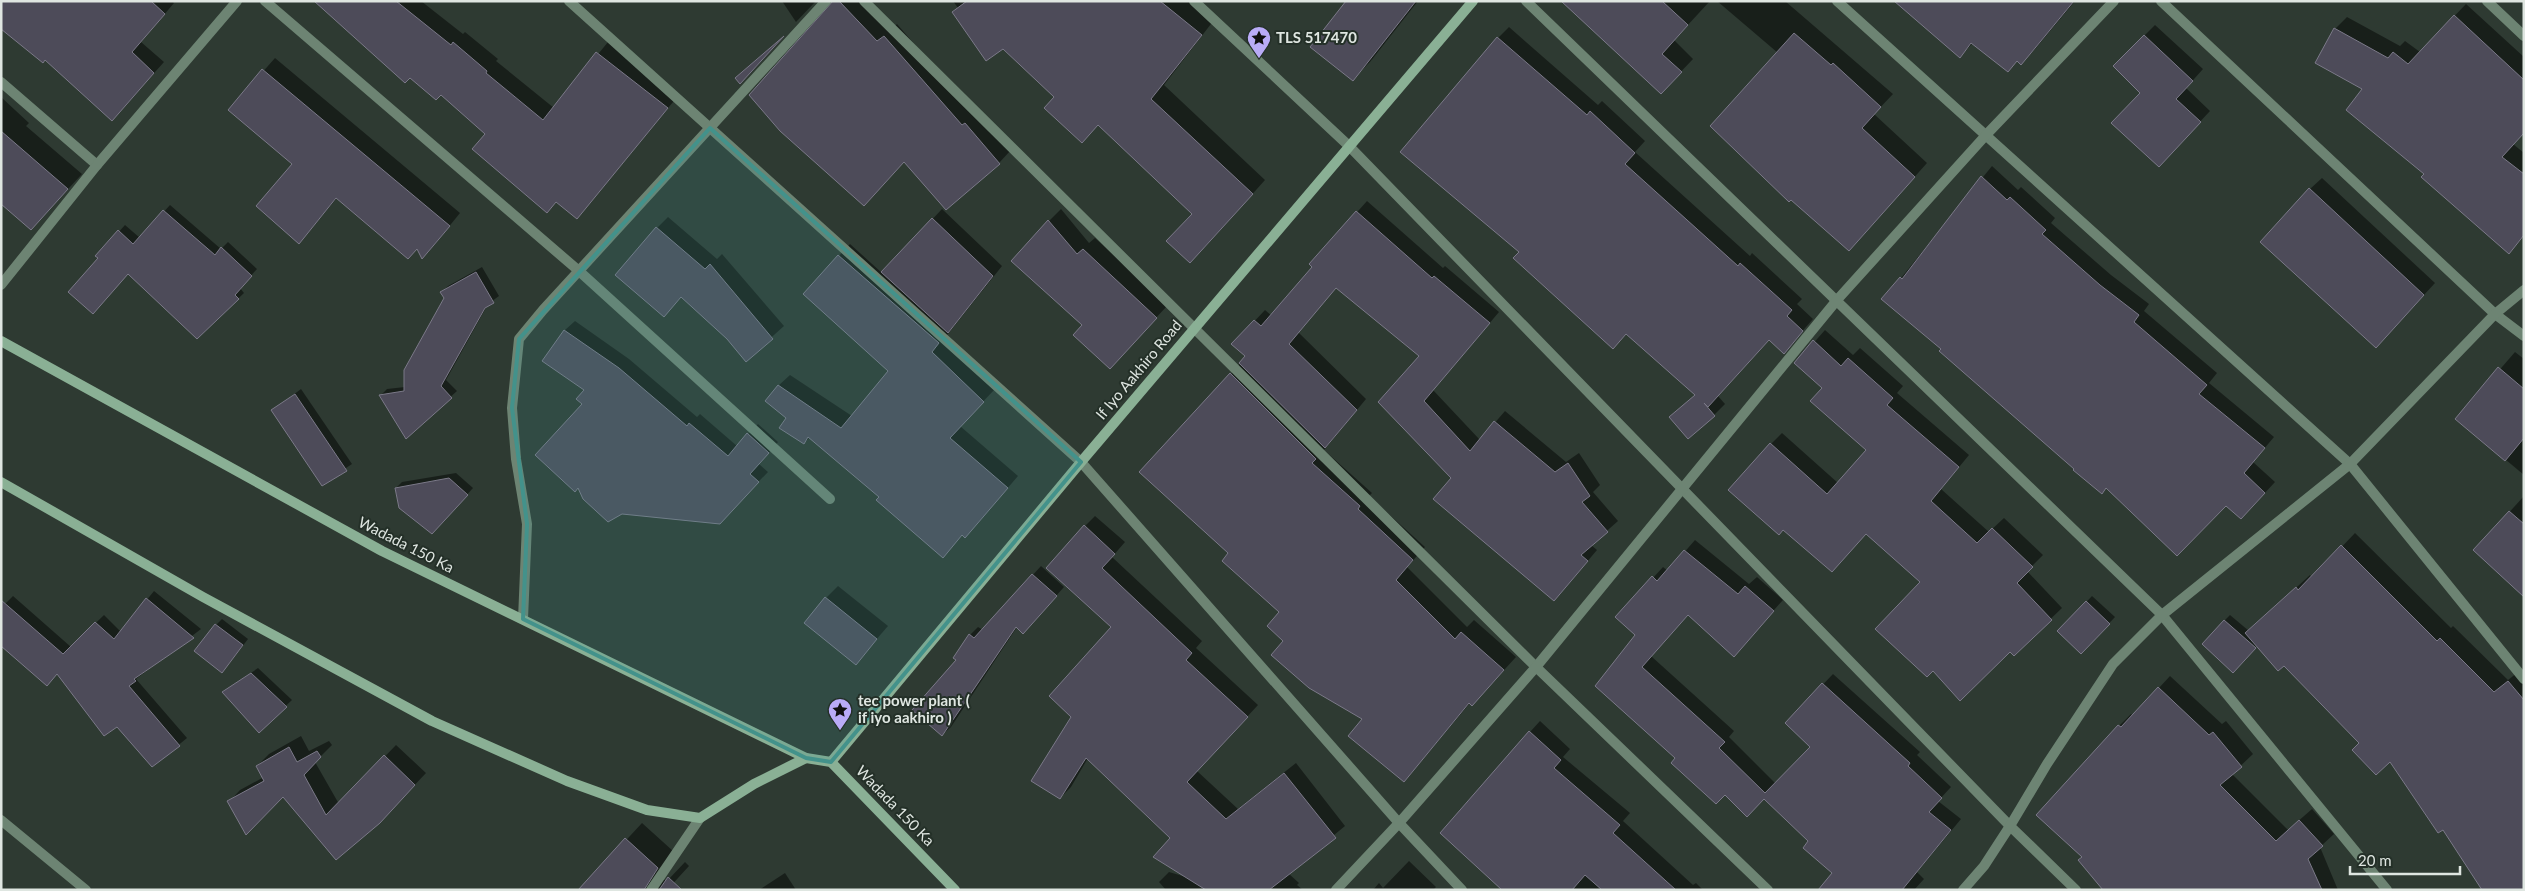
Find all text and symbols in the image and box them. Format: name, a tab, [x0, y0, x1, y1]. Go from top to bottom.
place icon: TLS 517470	[1246, 25, 1272, 59]
place label: TLS 517470	[1276, 28, 1357, 46]
street label: If Iyo Aakhiro Road	[1091, 316, 1185, 423]
street label: Wadada 150 Ka	[356, 512, 457, 576]
place label: tec power plant ( if iyo aakhiro )	[858, 691, 970, 726]
place icon: tec power plant ( if iyo aakhiro )	[827, 697, 853, 731]
street label: Wadada 150 Ka	[853, 761, 939, 849]
scale bar	[2350, 844, 2460, 876]
text: 20 m	[2358, 851, 2392, 869]

